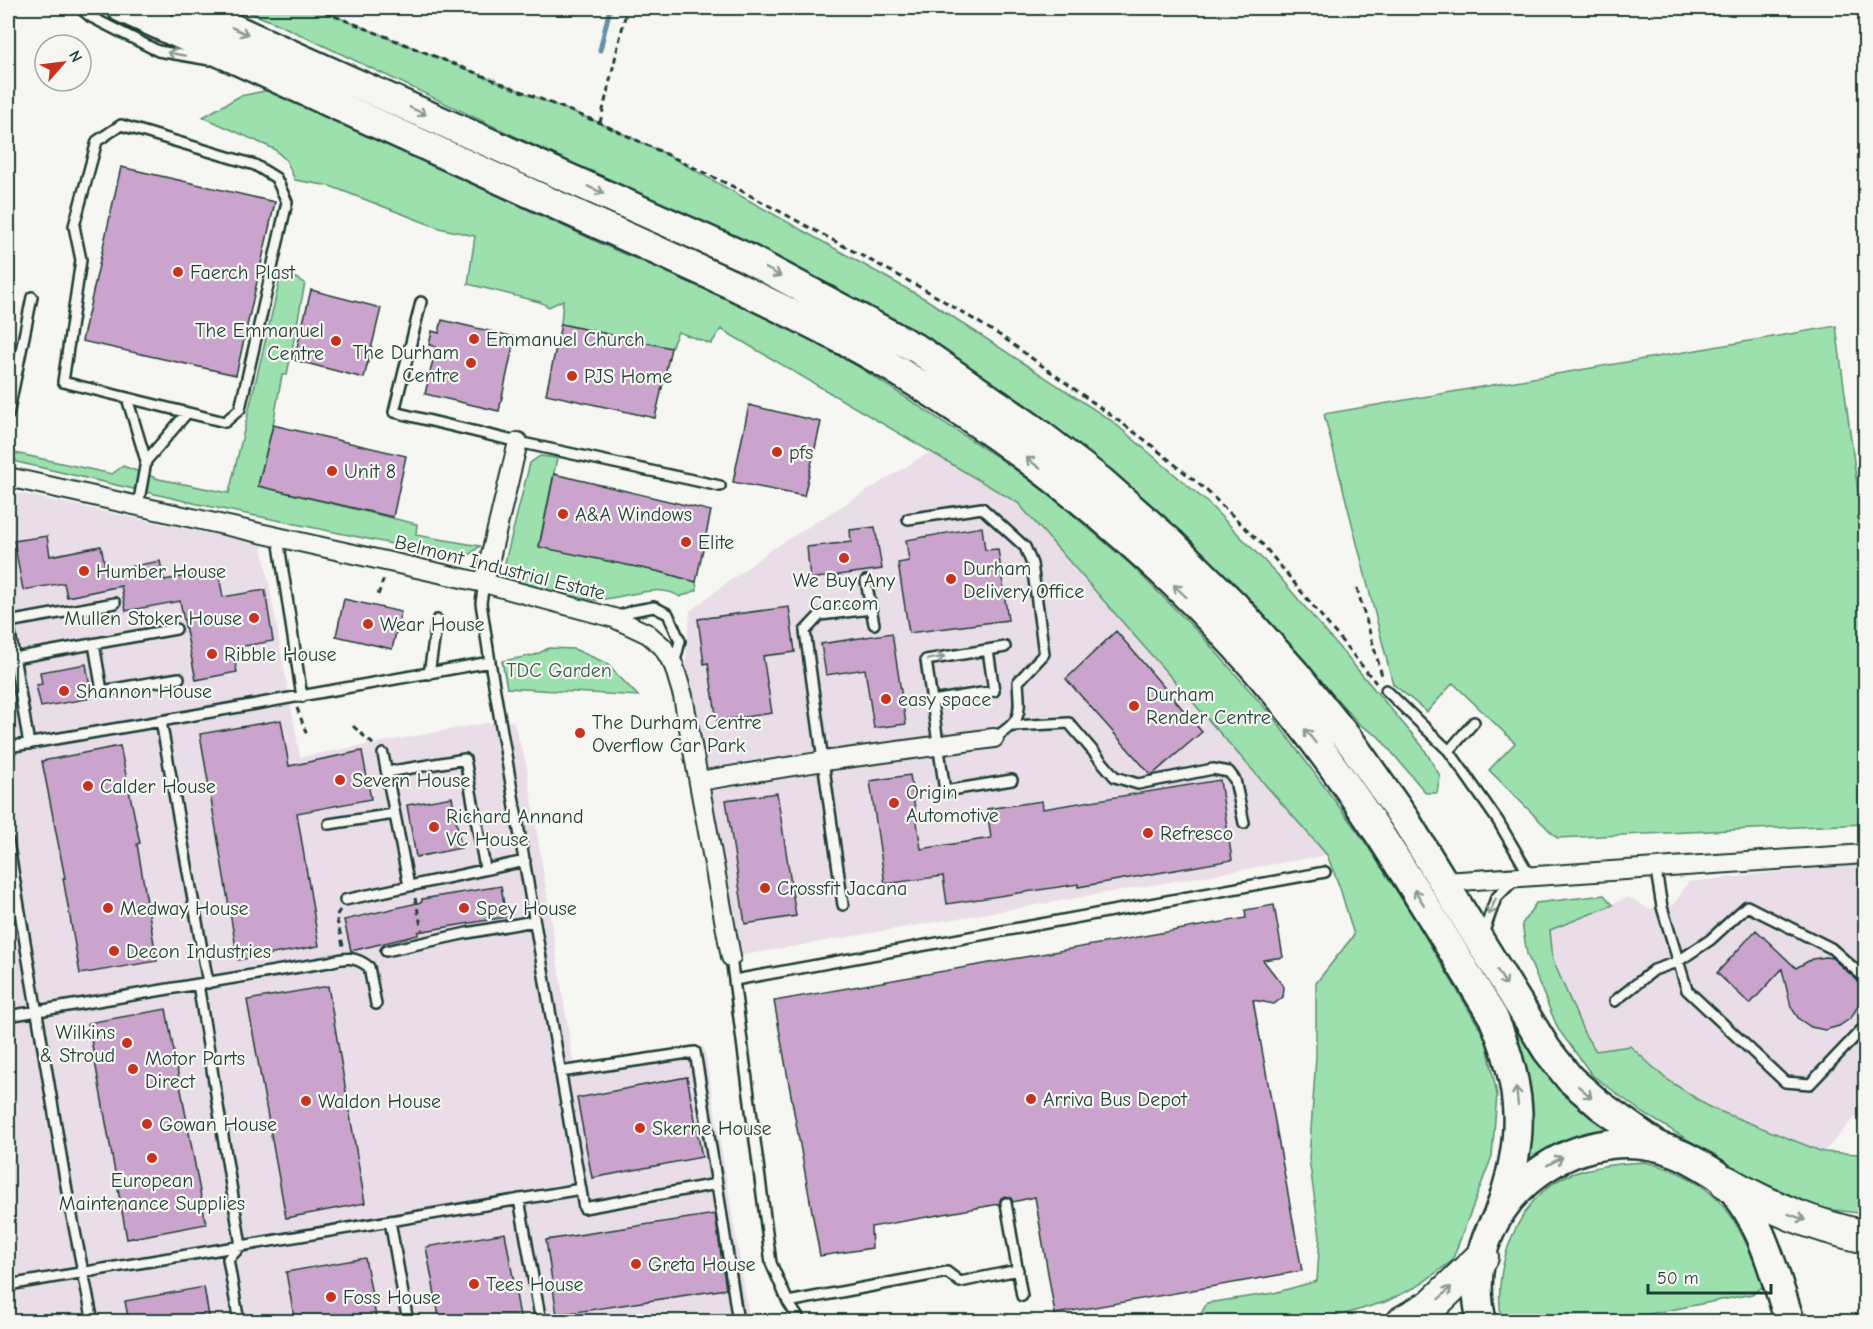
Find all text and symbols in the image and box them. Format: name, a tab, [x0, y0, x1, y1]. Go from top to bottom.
one-way arrow	[231, 26, 249, 38]
north arrow	[33, 33, 93, 93]
text: N	[65, 48, 86, 65]
one-way arrow	[166, 48, 186, 59]
one-way arrow	[409, 106, 427, 117]
one-way arrow	[587, 185, 605, 197]
place label: Faerch Plast	[190, 261, 296, 284]
marker: Faerch Plast	[171, 265, 185, 279]
one-way arrow	[764, 267, 782, 278]
place label: The Emmanuel Centre	[195, 319, 324, 365]
place label: Emmanuel Church	[486, 328, 645, 351]
marker: Emmanuel Church	[467, 332, 481, 346]
marker: The Emmanuel Centre	[329, 334, 343, 348]
place label: The Durham Centre	[353, 341, 459, 387]
marker: The Durham Centre	[464, 356, 478, 370]
place label: PJS Home	[584, 365, 672, 388]
marker: PJS Home	[565, 369, 579, 383]
place label: pfs	[789, 441, 813, 464]
marker: pfs	[770, 445, 784, 459]
one-way arrow	[1025, 457, 1041, 470]
place label: Unit 8	[344, 460, 396, 483]
marker: Unit 8	[325, 464, 339, 478]
place label: A&A Windows	[575, 503, 692, 526]
marker: A&A Windows	[556, 507, 570, 521]
street label: Belmont Industrial Estate	[392, 530, 607, 605]
place label: Elite	[698, 531, 734, 554]
marker: Elite	[679, 535, 693, 549]
marker: We Buy Any Car.com	[837, 551, 851, 565]
place label: Durham Delivery Office	[963, 557, 1084, 603]
place label: Humber House	[96, 560, 226, 583]
marker: Humber House	[77, 564, 91, 578]
place label: We Buy Any Car.com	[793, 569, 895, 615]
marker: Durham Delivery Office	[944, 572, 958, 586]
one-way arrow	[1173, 583, 1188, 598]
place label: Mullen Stoker House	[64, 607, 242, 630]
marker: Mullen Stoker House	[247, 611, 261, 625]
place label: Wear House	[380, 613, 484, 636]
marker: Wear House	[361, 617, 375, 631]
place label: Ribble House	[224, 643, 336, 666]
marker: Ribble House	[205, 647, 219, 661]
one-way arrow	[926, 653, 946, 664]
park label: TDC Garden	[506, 659, 612, 682]
place label: Shannon House	[76, 680, 212, 703]
place label: Durham Render Centre	[1146, 683, 1271, 729]
marker: Shannon House	[57, 684, 71, 698]
place label: easy space	[898, 688, 991, 711]
marker: easy space	[879, 692, 893, 706]
marker: Durham Render Centre	[1127, 699, 1141, 713]
place label: The Durham Centre Overflow Car Park	[592, 711, 762, 757]
marker: The Durham Centre Overflow Car Park	[573, 726, 587, 740]
one-way arrow	[1303, 728, 1316, 744]
place label: Severn House	[352, 769, 470, 792]
marker: Severn House	[333, 773, 347, 787]
place label: Calder House	[100, 775, 216, 798]
marker: Calder House	[81, 779, 95, 793]
place label: Origin Automotive	[906, 781, 999, 827]
marker: Origin Automotive	[887, 796, 901, 810]
place label: Richard Annand VC House	[446, 805, 583, 851]
marker: Richard Annand VC House	[427, 820, 441, 834]
place label: Refresco	[1160, 822, 1233, 845]
marker: Refresco	[1141, 826, 1155, 840]
place label: Crossfit Jacana	[777, 877, 907, 900]
marker: Crossfit Jacana	[758, 881, 772, 895]
one-way arrow	[1413, 889, 1425, 906]
place label: Medway House	[120, 897, 248, 920]
place label: Spey House	[476, 897, 577, 920]
one-way arrow	[1486, 897, 1498, 915]
marker: Medway House	[101, 901, 115, 915]
marker: Spey House	[457, 901, 471, 915]
place label: Decon Industries	[126, 940, 271, 963]
marker: Decon Industries	[107, 944, 121, 958]
one-way arrow	[1496, 969, 1508, 986]
place label: Wilkins & Stroud	[40, 1021, 115, 1067]
marker: Wilkins & Stroud	[120, 1036, 134, 1050]
place label: Motor Parts Direct	[145, 1047, 245, 1093]
marker: Motor Parts Direct	[126, 1062, 140, 1076]
one-way arrow	[1577, 1086, 1593, 1099]
one-way arrow	[1511, 1087, 1522, 1107]
place label: Arriva Bus Depot	[1043, 1088, 1188, 1111]
place label: Waldon House	[318, 1090, 441, 1113]
marker: Arriva Bus Depot	[1024, 1092, 1038, 1106]
marker: Waldon House	[299, 1094, 313, 1108]
place label: Gowan House	[159, 1113, 277, 1136]
marker: Gowan House	[140, 1117, 154, 1131]
place label: Skerne House	[652, 1117, 772, 1140]
marker: Skerne House	[633, 1121, 647, 1135]
marker: European Maintenance Supplies	[145, 1151, 159, 1165]
one-way arrow	[1546, 1155, 1563, 1167]
place label: European Maintenance Supplies	[59, 1169, 245, 1215]
one-way arrow	[1787, 1213, 1805, 1224]
place label: Greta House	[648, 1253, 756, 1276]
marker: Greta House	[629, 1257, 643, 1271]
scale bar	[1648, 1257, 1771, 1295]
text: 50 m	[1657, 1268, 1699, 1289]
place label: Tees House	[486, 1273, 583, 1296]
marker: Tees House	[467, 1277, 481, 1291]
place label: Foss House	[343, 1286, 441, 1309]
one-way arrow	[1438, 1286, 1453, 1300]
marker: Foss House	[324, 1290, 338, 1304]

